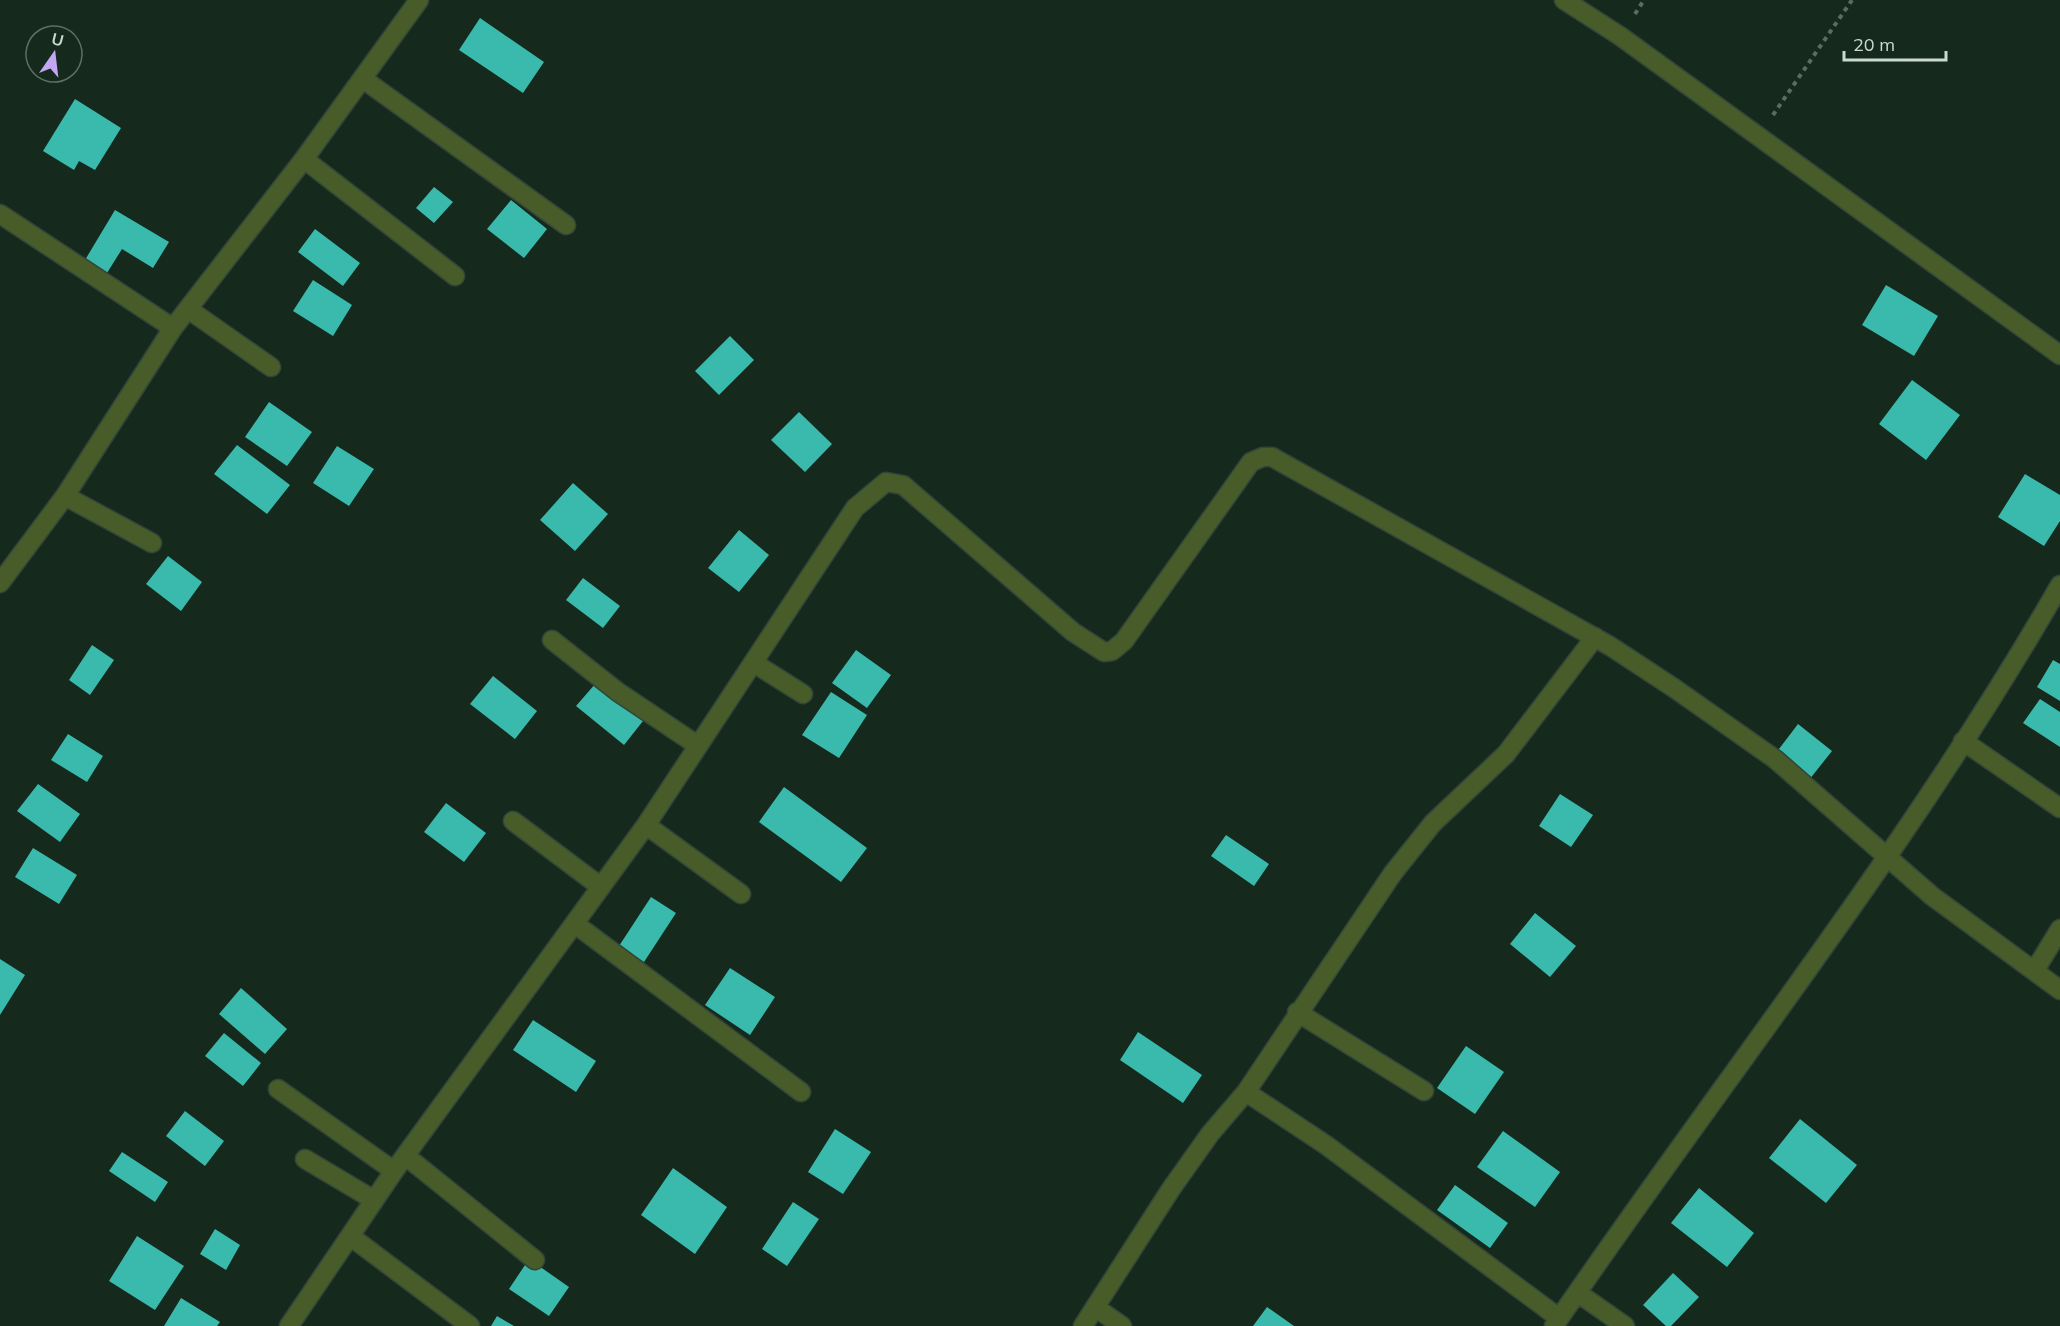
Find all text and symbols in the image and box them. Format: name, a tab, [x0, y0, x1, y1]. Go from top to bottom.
north arrow	[24, 24, 84, 84]
scale bar	[1844, 24, 1946, 62]
text: U	[49, 28, 66, 51]
text: 20 m	[1853, 33, 1895, 56]

